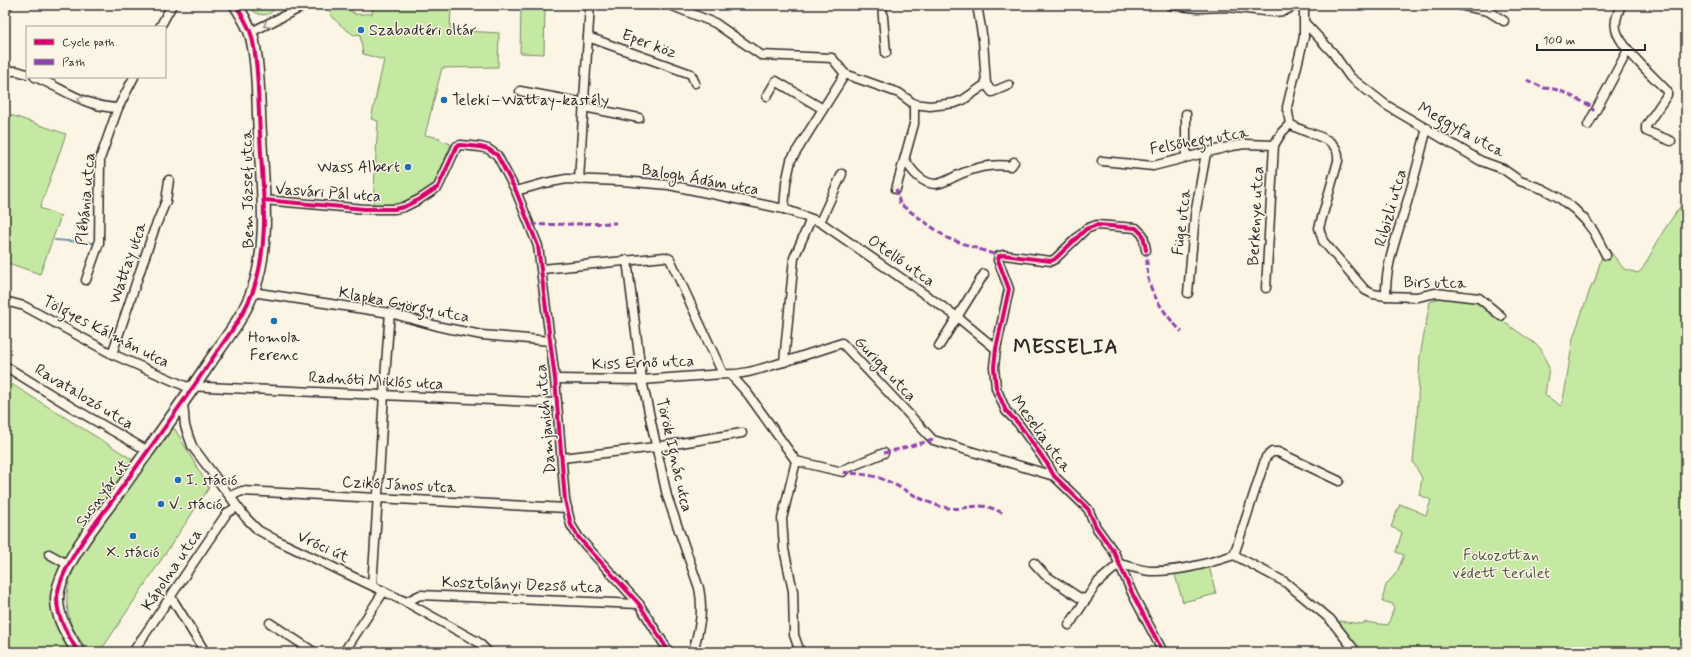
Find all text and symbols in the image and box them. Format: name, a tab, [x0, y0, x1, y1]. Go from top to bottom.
one-way arrow	[263, 20, 270, 28]
place label: Szabadtéri oltár	[369, 20, 477, 41]
street label: Eper köz	[619, 24, 679, 64]
marker: Szabadtéri oltár	[356, 25, 366, 35]
legend	[26, 26, 166, 78]
scale bar	[1537, 26, 1645, 52]
text: 100 m	[1543, 33, 1575, 49]
text: Cycle path	[62, 35, 114, 51]
text: Path	[62, 55, 85, 71]
place label: Teleki–Wattay-kastély	[452, 90, 609, 111]
marker: Teleki–Wattay-kastély	[439, 95, 449, 105]
one-way arrow	[77, 96, 84, 104]
street label: Meggyfa utca	[1413, 97, 1509, 164]
street label: Felsőhegy utca	[1148, 122, 1251, 161]
street label: Bem József utca	[236, 129, 260, 248]
street label: Plébánia utca	[71, 151, 101, 247]
place label: Wass Albert	[317, 157, 400, 178]
street label: Balogh Ádám utca	[640, 159, 760, 202]
marker: Wass Albert	[403, 162, 413, 172]
street label: Berkenye utca	[1243, 166, 1269, 266]
street label: Ribizli utca	[1370, 167, 1412, 249]
street label: Vasvári Pál utca	[274, 179, 382, 207]
street label: Füge utca	[1168, 187, 1197, 256]
street label: Wattay utca	[104, 219, 152, 307]
street label: Otelló utca	[863, 230, 939, 292]
street label: Birs utca	[1403, 272, 1467, 294]
street label: Klapka György utca	[337, 282, 471, 329]
street label: Tölgyes Kálmán utca	[39, 291, 173, 374]
marker: Homola Ferenc	[269, 316, 279, 326]
place label: Homola Ferenc	[248, 327, 300, 366]
street label: Guriga utca	[848, 332, 921, 407]
district label: MESSELIA	[1013, 334, 1119, 361]
street label: Kiss Ernő utca	[592, 351, 695, 375]
street label: Ravatalozó utca	[31, 359, 137, 435]
street label: Damjanich utca	[531, 363, 561, 475]
street label: Radnóti Miklós utca	[308, 367, 444, 395]
street label: Meselia utca	[1006, 391, 1076, 477]
street label: Török Ignác utca	[650, 396, 697, 514]
street label: Susnyár út	[71, 454, 135, 531]
place label: I. stáció	[186, 470, 238, 491]
street label: Czikó János utca	[341, 472, 457, 498]
marker: I. stáció	[173, 475, 183, 485]
place label: V. stáció	[169, 494, 223, 515]
marker: V. stáció	[156, 499, 166, 509]
street label: Kápolna utca	[137, 525, 207, 615]
street label: Vróci út	[294, 526, 353, 568]
marker: X. stáció	[128, 531, 138, 541]
place label: X. stáció	[106, 542, 160, 563]
park label: Fokozottan védett terület	[1452, 545, 1550, 584]
street label: Kosztolányi Dezső utca	[441, 572, 603, 598]

